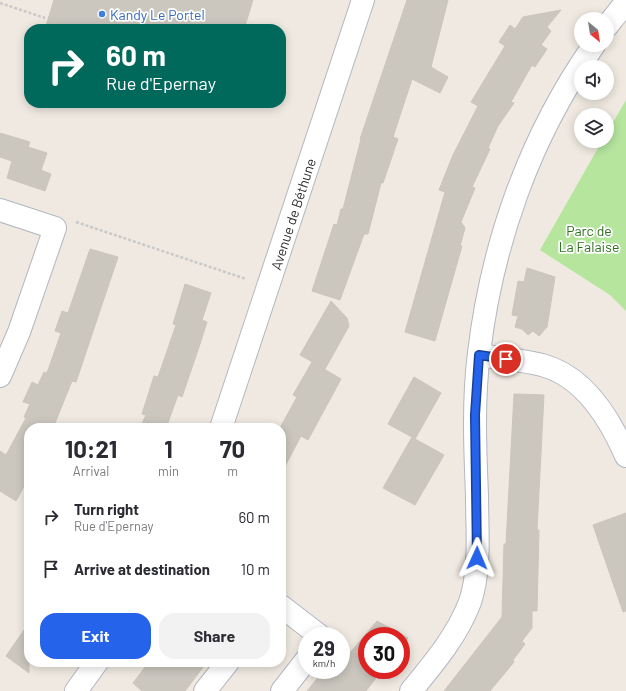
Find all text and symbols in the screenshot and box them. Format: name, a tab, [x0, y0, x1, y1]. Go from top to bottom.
place label: Kandy Le Portel	[110, 6, 205, 23]
marker: Kandy Le Portel	[97, 9, 107, 19]
north arrow	[574, 12, 614, 52]
map controls	[574, 12, 614, 148]
text: 60 m	[106, 38, 166, 72]
icon: right	[40, 40, 92, 92]
button: sound	[574, 60, 614, 100]
text: Rue d'Epernay	[106, 72, 216, 94]
button: layers	[574, 108, 614, 148]
street label: Avenue de Béthune	[267, 156, 319, 272]
park label: Parc de La Falaise	[559, 222, 619, 255]
pin	[489, 342, 523, 376]
icon: arrive	[495, 348, 517, 370]
text: 10:21	[65, 434, 117, 463]
text: 1	[164, 434, 173, 463]
text: 70	[220, 434, 245, 463]
text: Arrival	[73, 463, 109, 479]
text: min	[158, 463, 179, 479]
text: m	[227, 463, 238, 479]
text: Turn right	[74, 500, 139, 518]
icon: right	[40, 506, 62, 528]
text: 60 m	[238, 508, 270, 526]
text: Rue d'Epernay	[74, 518, 153, 534]
position arrow	[456, 537, 498, 579]
icon: arrive	[40, 558, 62, 580]
text: Arrive at destination	[74, 560, 210, 578]
text: 10 m	[241, 560, 270, 578]
button: Exit	[40, 613, 151, 659]
button: Share	[159, 613, 270, 659]
speed limit sign: 30	[358, 627, 410, 679]
text: 29	[313, 636, 335, 660]
text: km/h	[313, 657, 335, 669]

